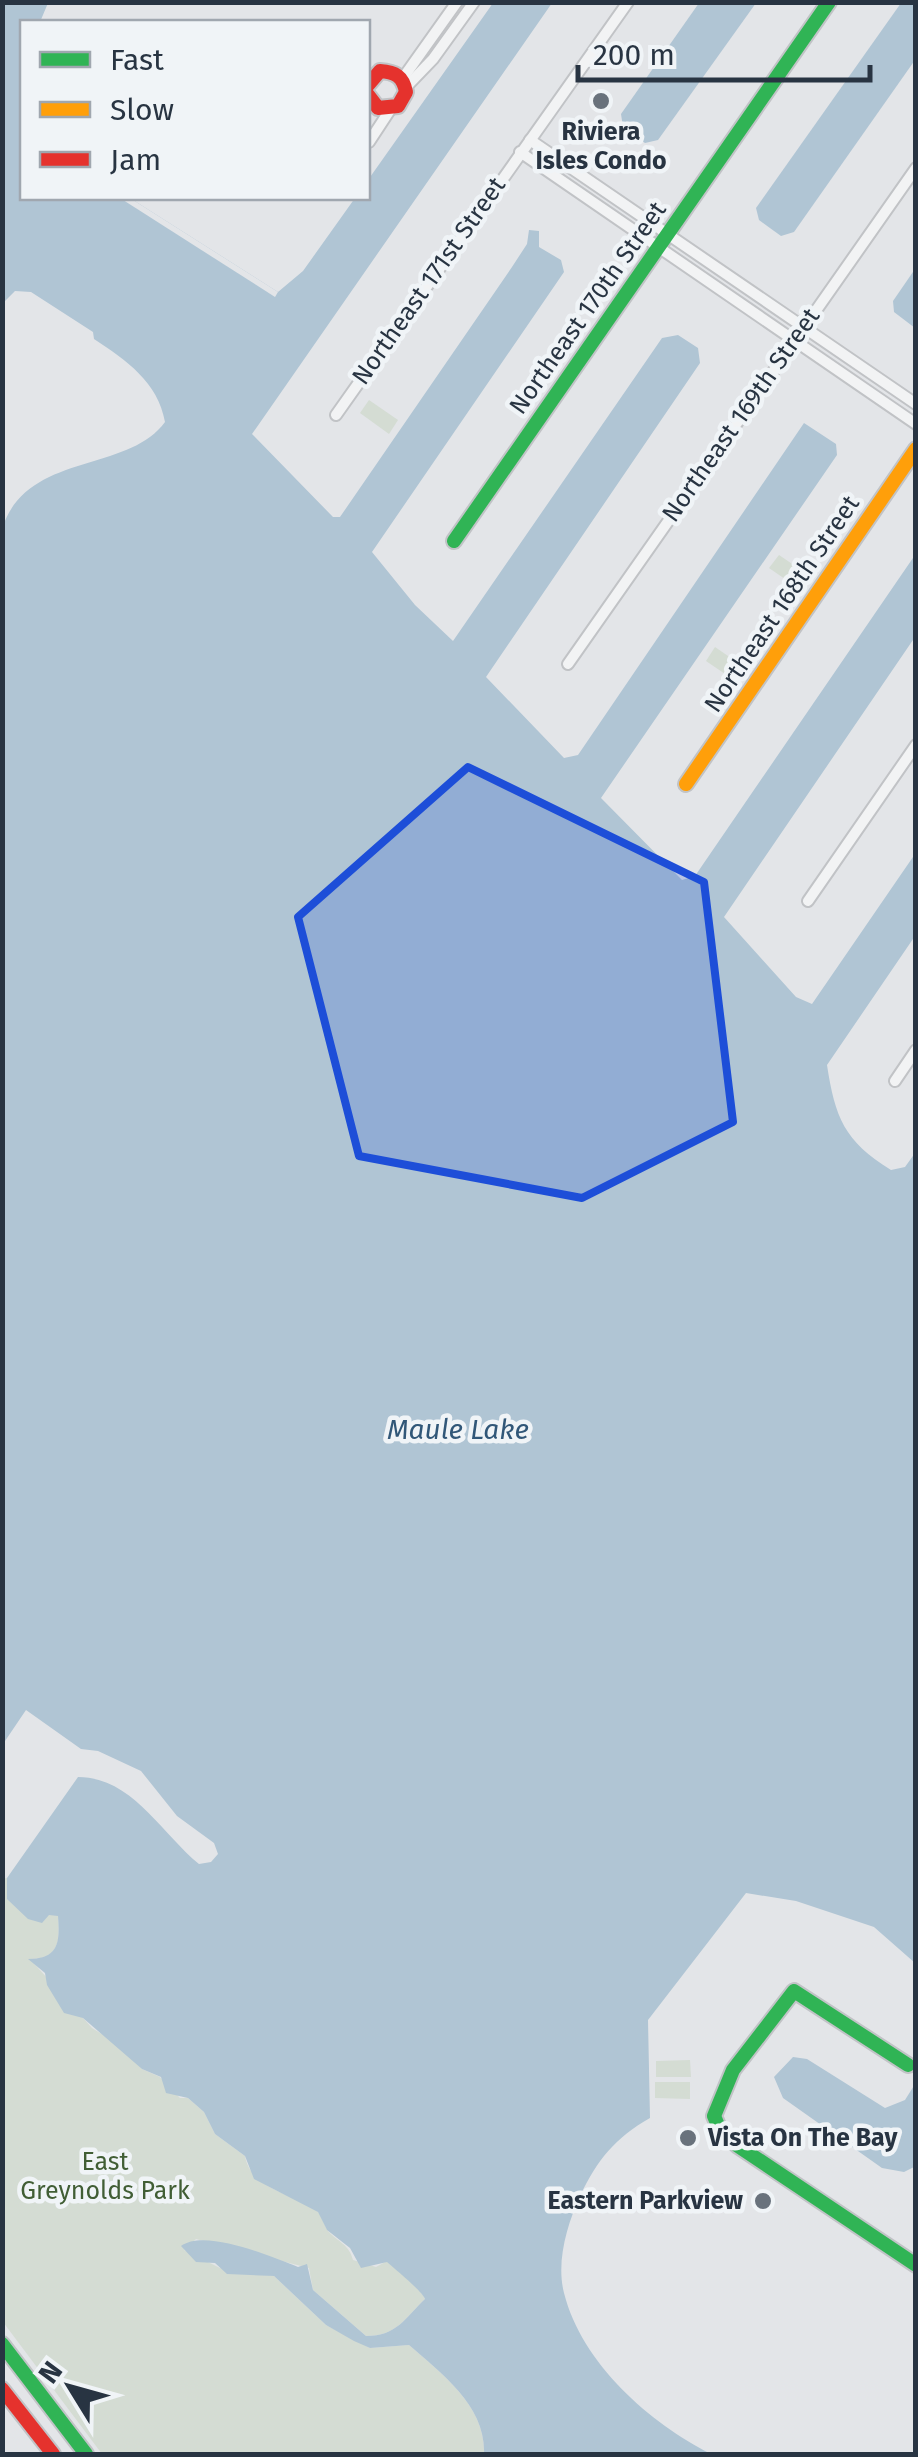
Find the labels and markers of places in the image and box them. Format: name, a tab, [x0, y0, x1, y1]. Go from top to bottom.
marker: Riviera Isles Condo	[590, 90, 612, 112]
place label: Riviera Isles Condo	[535, 117, 667, 176]
place label: Vista On The Bay	[707, 2123, 898, 2153]
marker: Vista On The Bay	[677, 2127, 699, 2149]
place label: Eastern Parkview	[548, 2186, 743, 2216]
marker: Eastern Parkview	[752, 2190, 774, 2212]

